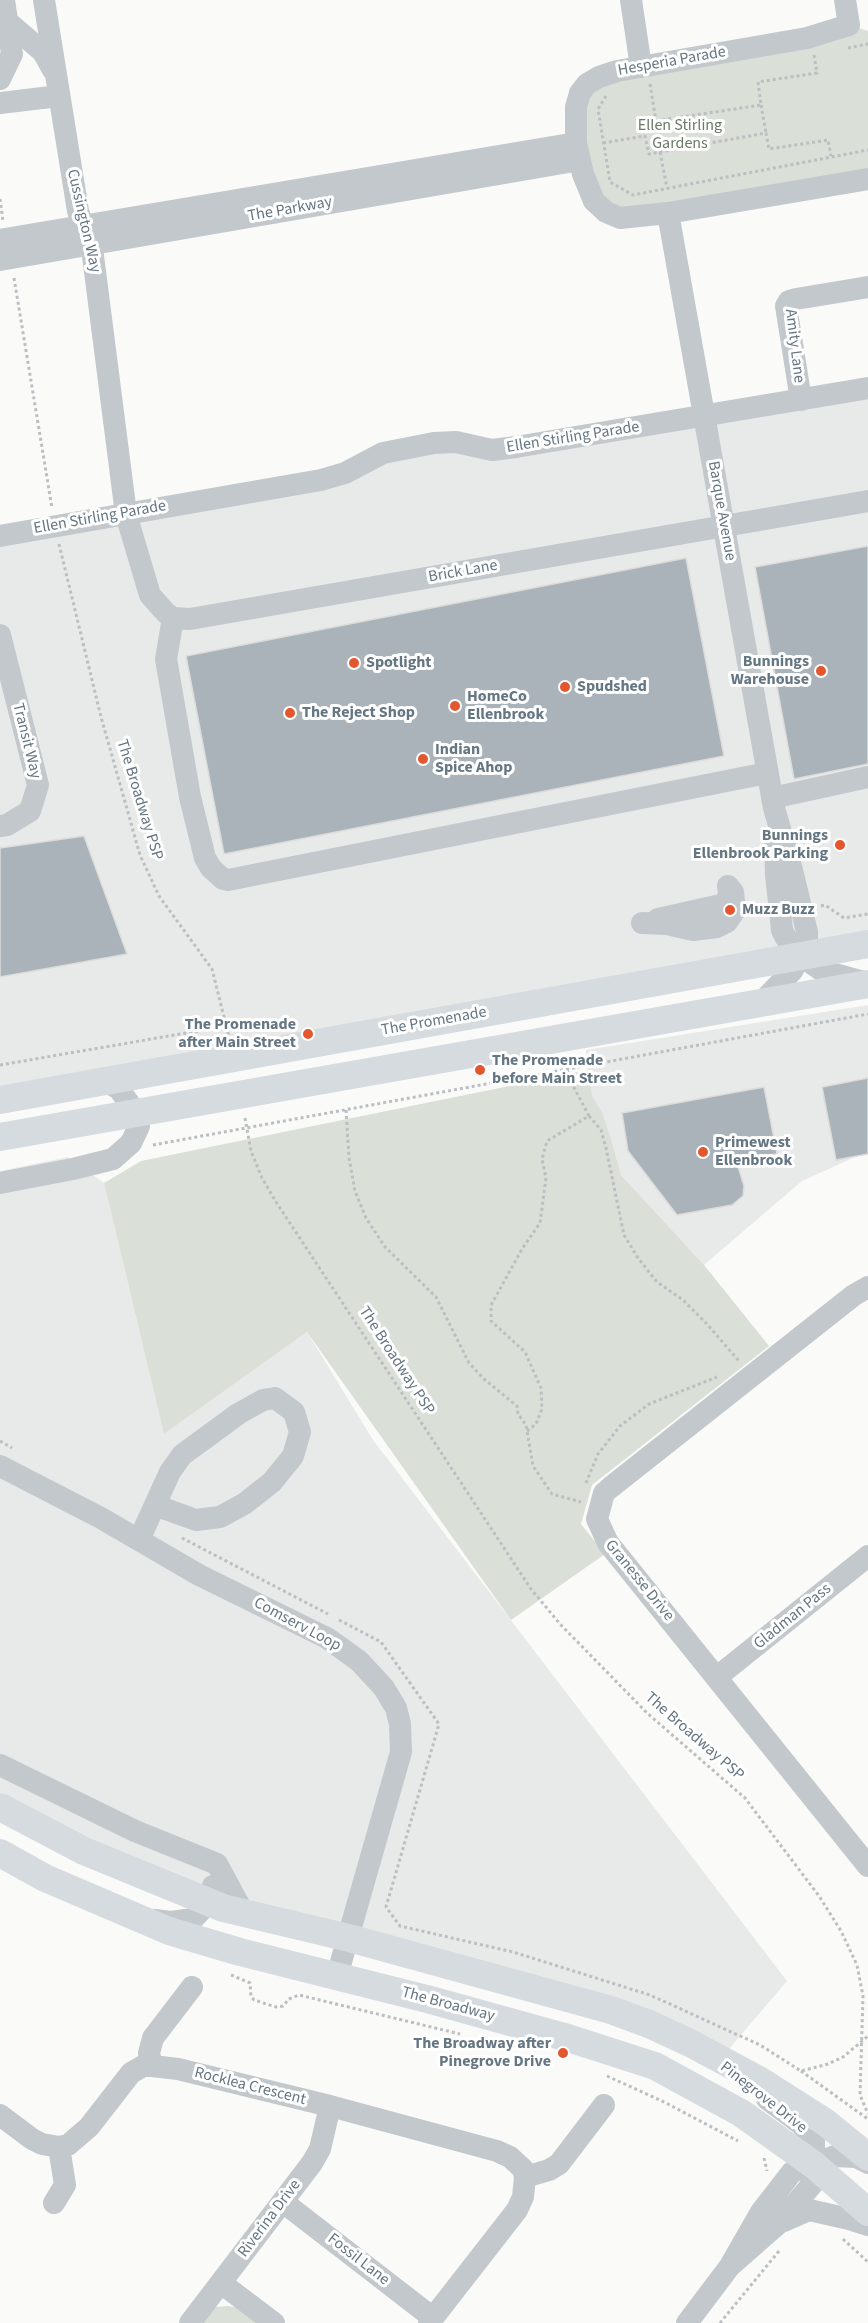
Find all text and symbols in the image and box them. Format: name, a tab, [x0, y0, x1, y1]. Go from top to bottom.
street label: Hesperia Parade	[617, 43, 727, 81]
park label: Ellen Stirling Gardens	[638, 116, 722, 154]
street label: Cussington Way	[62, 167, 104, 275]
street label: The Parkway	[246, 193, 334, 227]
street label: Amity Lane	[780, 308, 808, 384]
street label: Ellen Stirling Parade	[505, 418, 641, 458]
street label: Barque Avenue	[703, 460, 739, 562]
street label: Ellen Stirling Parade	[32, 497, 168, 539]
street label: Brick Lane	[427, 556, 499, 588]
place label: Bunnings Warehouse	[731, 652, 809, 690]
place label: Spotlight	[366, 653, 431, 673]
marker: Spotlight	[347, 656, 361, 670]
marker: Bunnings Warehouse	[814, 664, 828, 678]
place label: Spudshed	[577, 677, 647, 697]
marker: Spudshed	[558, 680, 572, 694]
place label: HomeCo Ellenbrook	[467, 687, 544, 725]
marker: HomeCo Ellenbrook	[448, 699, 462, 713]
street label: Transit Way	[7, 701, 45, 781]
place label: The Reject Shop	[302, 703, 415, 723]
marker: The Reject Shop	[283, 706, 297, 720]
street label: The Broadway PSP	[112, 737, 166, 863]
place label: Indian Spice Ahop	[435, 740, 512, 778]
marker: Indian Spice Ahop	[416, 752, 430, 766]
place label: Bunnings Ellenbrook Parking	[693, 826, 828, 864]
marker: Bunnings Ellenbrook Parking	[833, 838, 847, 852]
place label: Muzz Buzz	[742, 900, 815, 920]
marker: Muzz Buzz	[723, 903, 737, 917]
street label: The Promenade	[380, 1003, 488, 1041]
place label: The Promenade after Main Street	[178, 1015, 296, 1053]
marker: The Promenade after Main Street	[301, 1027, 315, 1041]
place label: The Promenade before Main Street	[492, 1051, 622, 1089]
marker: The Promenade before Main Street	[473, 1063, 487, 1077]
place label: Primewest Ellenbrook	[715, 1133, 792, 1171]
marker: Primewest Ellenbrook	[696, 1145, 710, 1159]
street label: The Broadway PSP	[354, 1303, 438, 1419]
street label: Granesse Drive	[600, 1536, 678, 1626]
street label: Gladman Pass	[750, 1580, 836, 1654]
street label: Comserv Loop	[250, 1594, 344, 1656]
street label: The Broadway PSP	[640, 1689, 748, 1785]
street label: The Broadway	[399, 1983, 497, 2027]
place label: The Broadway after Pinegrove Drive	[413, 2034, 551, 2072]
marker: The Broadway after Pinegrove Drive	[556, 2046, 570, 2060]
street label: Pinegrove Drive	[716, 2058, 810, 2138]
street label: Rocklea Crescent	[192, 2064, 308, 2110]
street label: Riverina Drive	[234, 2176, 306, 2262]
street label: Fossil Lane	[323, 2230, 393, 2290]

